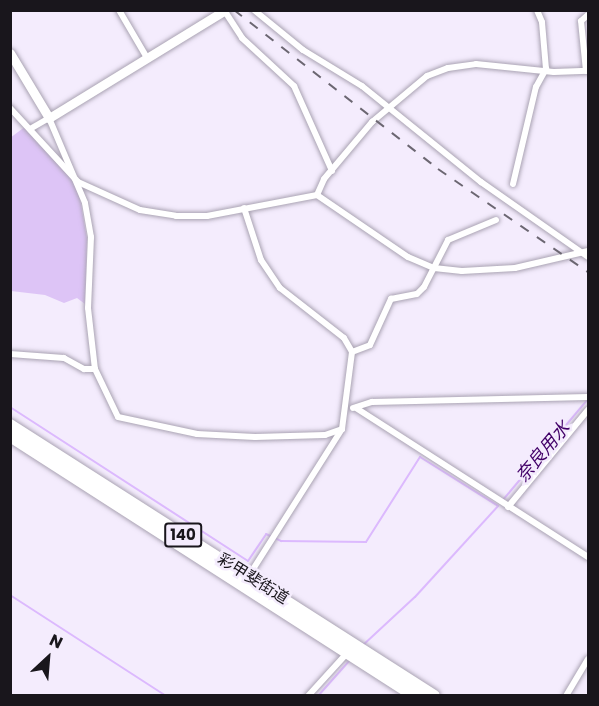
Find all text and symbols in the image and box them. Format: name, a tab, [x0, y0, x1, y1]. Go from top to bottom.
water label: 奈良用水	[512, 417, 574, 487]
road number: 140	[164, 523, 202, 547]
street label: 彩甲斐街道	[214, 550, 292, 608]
north arrow	[18, 628, 78, 688]
text: N	[46, 628, 67, 654]

